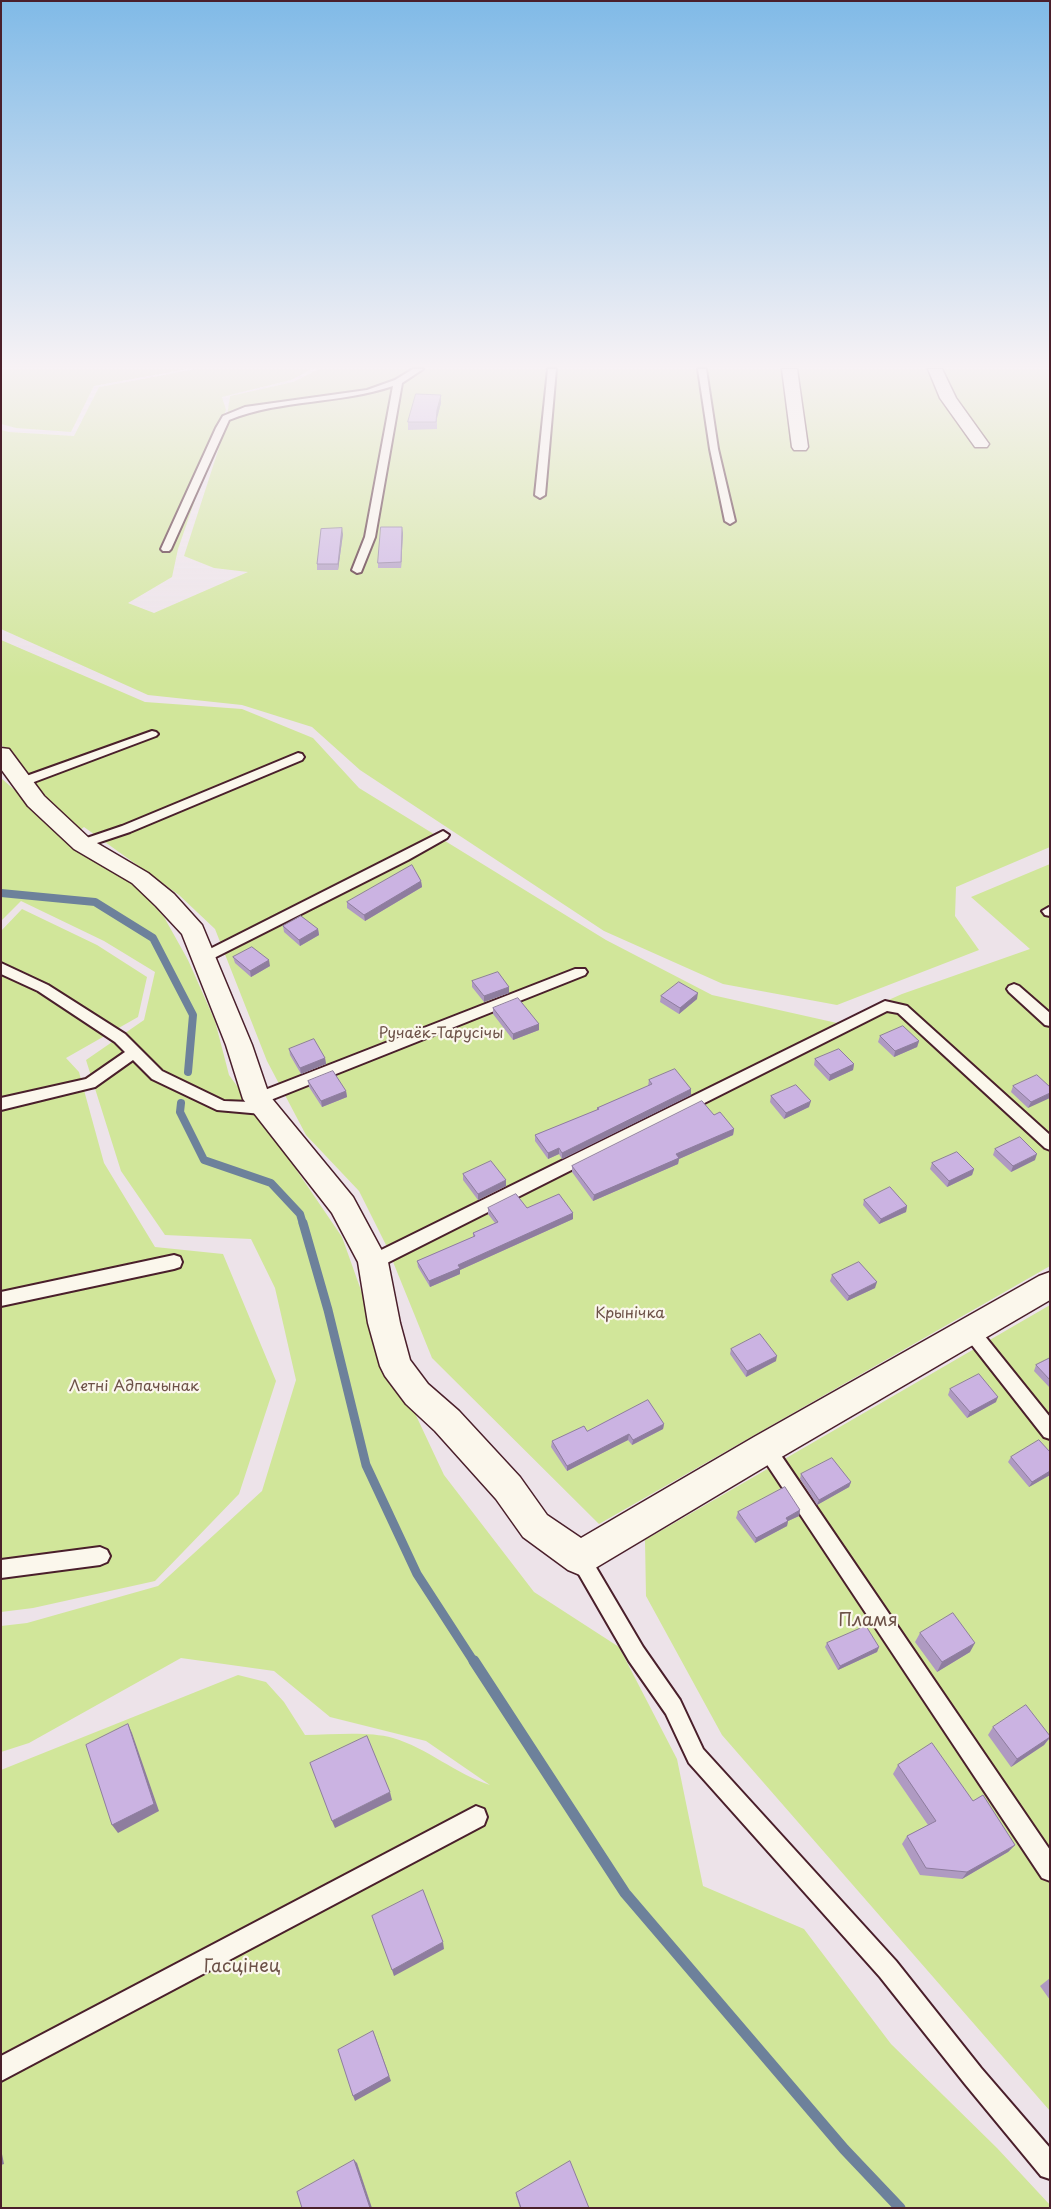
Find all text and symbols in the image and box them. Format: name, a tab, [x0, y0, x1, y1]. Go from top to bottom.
park label: Ручаёк-Тарусічы	[378, 1025, 504, 1043]
park label: Крынічка	[595, 1305, 665, 1323]
park label: Летні Адпачынак	[69, 1378, 199, 1396]
park label: Пламя	[838, 1610, 898, 1632]
park label: Гасцінец	[204, 1956, 280, 1978]

